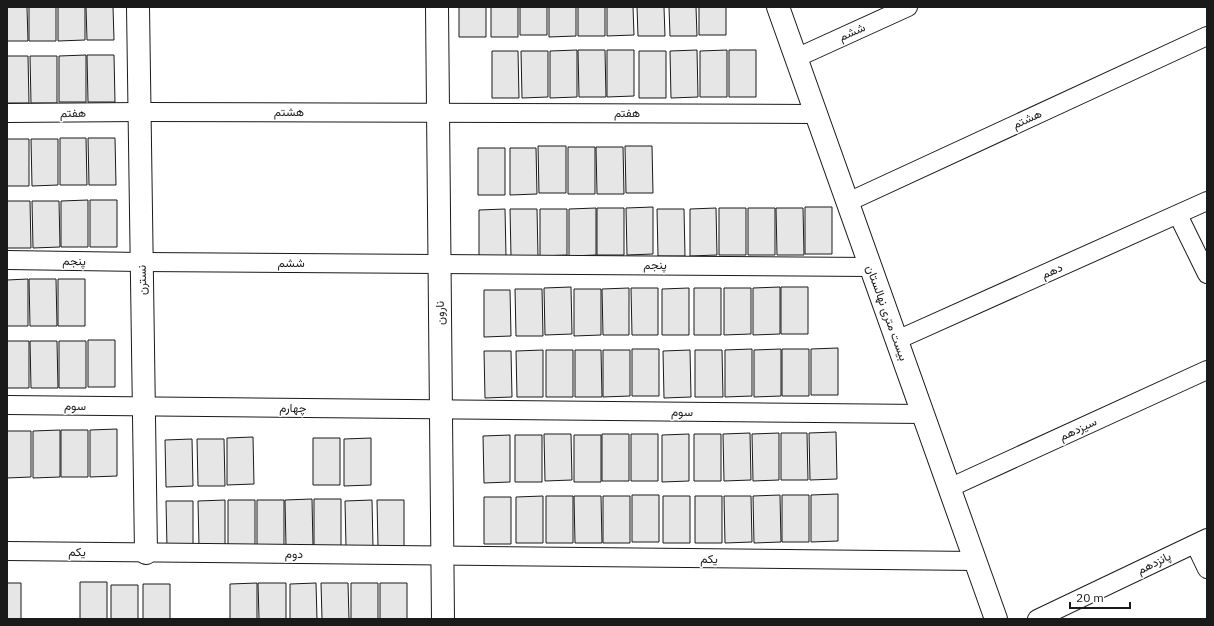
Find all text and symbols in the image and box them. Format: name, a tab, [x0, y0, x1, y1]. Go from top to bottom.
street label: ششم	[836, 19, 868, 45]
street label: هشتم	[274, 104, 304, 120]
street label: هفتم	[60, 105, 86, 121]
street label: هفتم	[614, 105, 640, 121]
street label: هشتم	[1010, 105, 1044, 133]
street label: پنجم	[62, 253, 86, 269]
street label: ششم	[277, 255, 305, 271]
street label: پنجم	[643, 257, 667, 273]
street label: دهم	[1039, 259, 1065, 283]
street label: بیست متری نهالستان	[862, 263, 912, 363]
street label: نسترن	[134, 265, 150, 295]
street label: نارون	[432, 301, 448, 325]
street label: سوم	[64, 398, 86, 414]
street label: چهارم	[279, 400, 307, 416]
street label: سوم	[671, 404, 693, 420]
street label: سیزدهم	[1057, 413, 1099, 445]
street label: یکم	[68, 544, 86, 560]
street label: دوم	[285, 546, 303, 562]
street label: پانزدهم	[1134, 548, 1174, 578]
street label: یکم	[700, 551, 718, 567]
scale bar	[1070, 584, 1130, 610]
text: 20 m	[1076, 590, 1104, 605]

